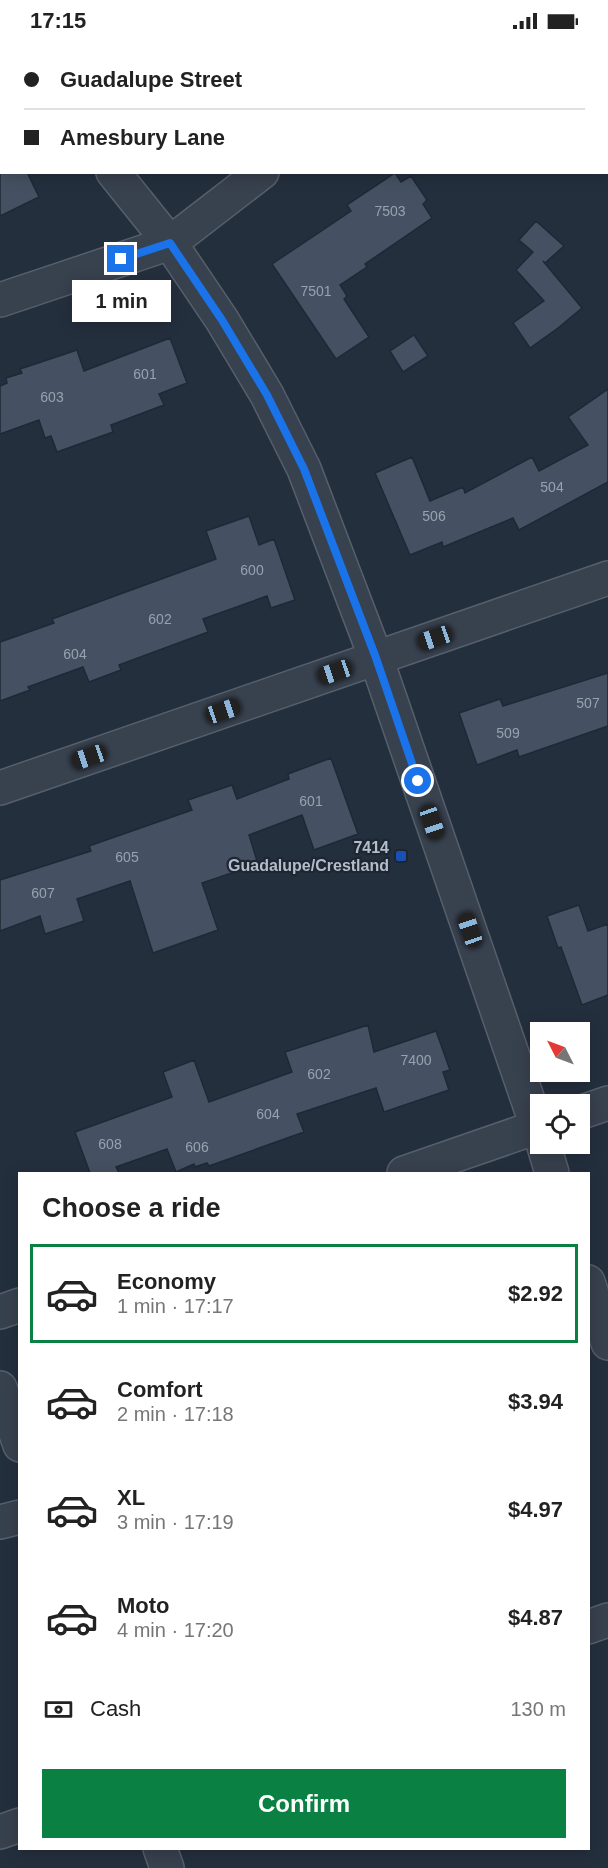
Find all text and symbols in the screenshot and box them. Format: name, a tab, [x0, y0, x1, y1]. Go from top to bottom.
text: 17:15	[30, 8, 86, 33]
text: Guadalupe Street	[60, 67, 242, 92]
text: Amesbury Lane	[60, 125, 225, 150]
house number: 7503	[374, 203, 406, 219]
route end	[107, 245, 134, 272]
callout: 1 min	[72, 280, 170, 322]
house number: 7501	[300, 283, 332, 299]
text: 1 min	[95, 290, 148, 312]
house number: 601	[133, 366, 157, 382]
house number: 603	[40, 389, 64, 405]
house number: 504	[540, 479, 564, 495]
house number: 506	[422, 508, 446, 524]
house number: 600	[240, 562, 264, 578]
house number: 602	[148, 611, 172, 627]
car	[415, 624, 455, 652]
house number: 604	[63, 646, 87, 662]
car	[315, 658, 355, 686]
house number: 507	[576, 695, 600, 711]
car	[203, 697, 243, 725]
house number: 509	[496, 725, 520, 741]
car	[69, 743, 109, 771]
route start	[404, 767, 431, 794]
house number: 601	[299, 793, 323, 809]
car	[418, 802, 446, 842]
place label: 7414 Guadalupe/Crestland	[228, 839, 389, 874]
house number: 605	[115, 849, 139, 865]
marker: 7414 Guadalupe/Crestland	[394, 849, 408, 863]
house number: 607	[31, 885, 55, 901]
car	[456, 910, 484, 950]
north arrow	[530, 1022, 590, 1082]
map controls	[530, 1022, 590, 1154]
house number: 7400	[400, 1052, 432, 1068]
house number: 602	[307, 1066, 331, 1082]
button: locate	[530, 1094, 590, 1154]
house number: 604	[256, 1106, 280, 1122]
house number: 608	[98, 1136, 122, 1152]
house number: 606	[185, 1139, 209, 1155]
text: Choose a ride	[42, 1193, 221, 1223]
icon: car	[45, 1267, 99, 1321]
text: Economy	[117, 1269, 216, 1294]
text: $2.92	[508, 1281, 563, 1306]
text: 1 min · 17:17	[117, 1295, 234, 1317]
icon: car	[45, 1375, 99, 1429]
text: Comfort	[117, 1377, 203, 1402]
text: $3.94	[508, 1389, 563, 1414]
text: 2 min · 17:18	[117, 1403, 234, 1425]
icon: car	[45, 1483, 99, 1537]
text: XL	[117, 1485, 145, 1510]
text: $4.97	[508, 1497, 563, 1522]
text: 3 min · 17:19	[117, 1511, 234, 1533]
icon: car	[45, 1591, 99, 1645]
text: Moto	[117, 1593, 170, 1618]
text: $4.87	[508, 1605, 563, 1630]
text: 4 min · 17:20	[117, 1619, 234, 1641]
icon: cash	[42, 1693, 75, 1726]
text: Cash	[90, 1696, 141, 1721]
text: 130 m	[510, 1698, 566, 1720]
button: Confirm	[42, 1769, 566, 1838]

